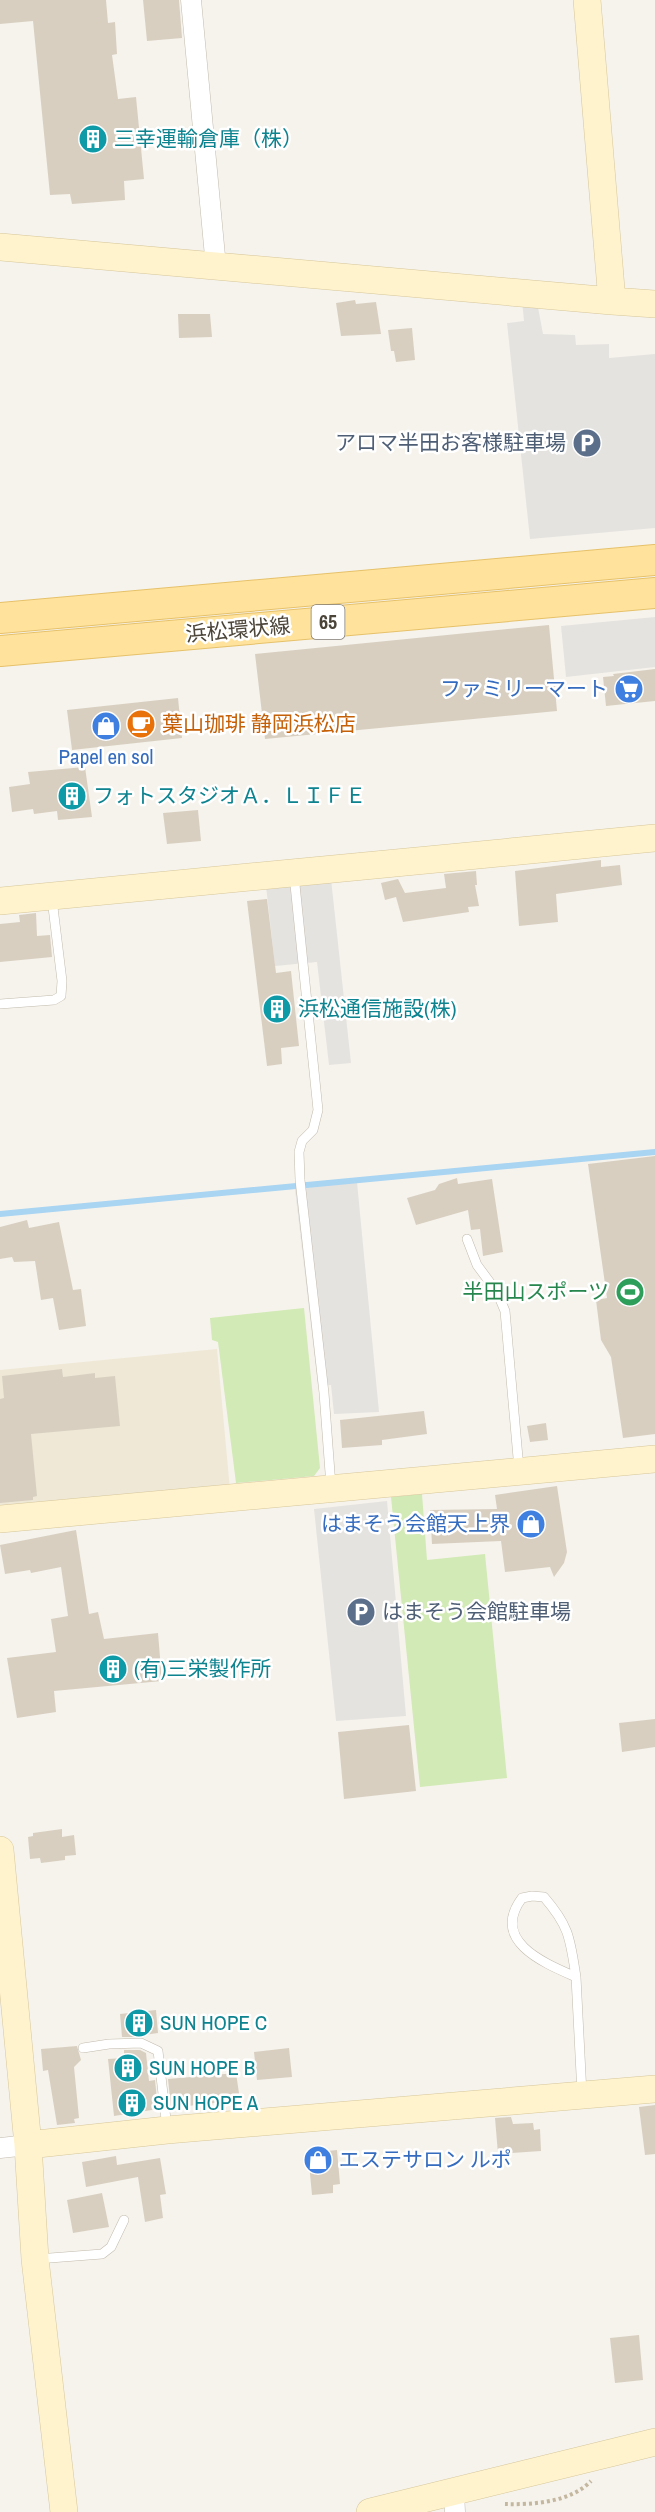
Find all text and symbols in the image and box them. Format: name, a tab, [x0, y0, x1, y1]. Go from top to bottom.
building icon: 三幸運輸倉庫（株）	[77, 123, 109, 155]
place label: 三幸運輸倉庫（株）	[114, 124, 303, 153]
parking icon: アロマ半田お客様駐車場	[571, 427, 603, 459]
place label: アロマ半田お客様駐車場	[335, 428, 566, 457]
road number: 65	[312, 605, 344, 639]
street label: 浜松環状線	[184, 610, 292, 649]
supermarket icon: ファミリーマート	[613, 673, 645, 705]
place label: ファミリーマート	[440, 674, 608, 703]
cafe icon: 葉山珈琲 静岡浜松店	[125, 708, 157, 740]
place label: 葉山珈琲 静岡浜松店	[162, 709, 356, 738]
shop icon: Papel en sol	[90, 710, 122, 742]
place label: Papel en sol	[59, 742, 153, 771]
building icon: フォトスタジオＡ．ＬＩＦＥ	[56, 780, 88, 812]
place label: フォトスタジオＡ．ＬＩＦＥ	[93, 781, 366, 810]
building icon: 浜松通信施設(株)	[261, 993, 293, 1025]
place label: 浜松通信施設(株)	[298, 994, 456, 1023]
sports icon: 半田山スポーツ	[614, 1276, 646, 1308]
place label: 半田山スポーツ	[462, 1277, 609, 1306]
shop icon: はまそう会館天上界	[515, 1508, 547, 1540]
place label: はまそう会館天上界	[321, 1509, 510, 1538]
parking icon: はまそう会館駐車場	[345, 1596, 377, 1628]
place label: はまそう会館駐車場	[382, 1597, 571, 1626]
building icon: (有)三栄製作所	[97, 1653, 129, 1685]
place label: (有)三栄製作所	[134, 1654, 271, 1683]
building icon: SUN HOPE C	[123, 2007, 155, 2039]
place label: SUN HOPE C	[160, 2008, 267, 2037]
building icon: SUN HOPE B	[112, 2052, 144, 2084]
place label: SUN HOPE B	[149, 2053, 255, 2082]
building icon: SUN HOPE A	[116, 2087, 148, 2119]
place label: SUN HOPE A	[153, 2088, 259, 2117]
shop icon: エステサロン ルポ	[302, 2144, 334, 2176]
place label: エステサロン ルポ	[339, 2145, 512, 2174]

